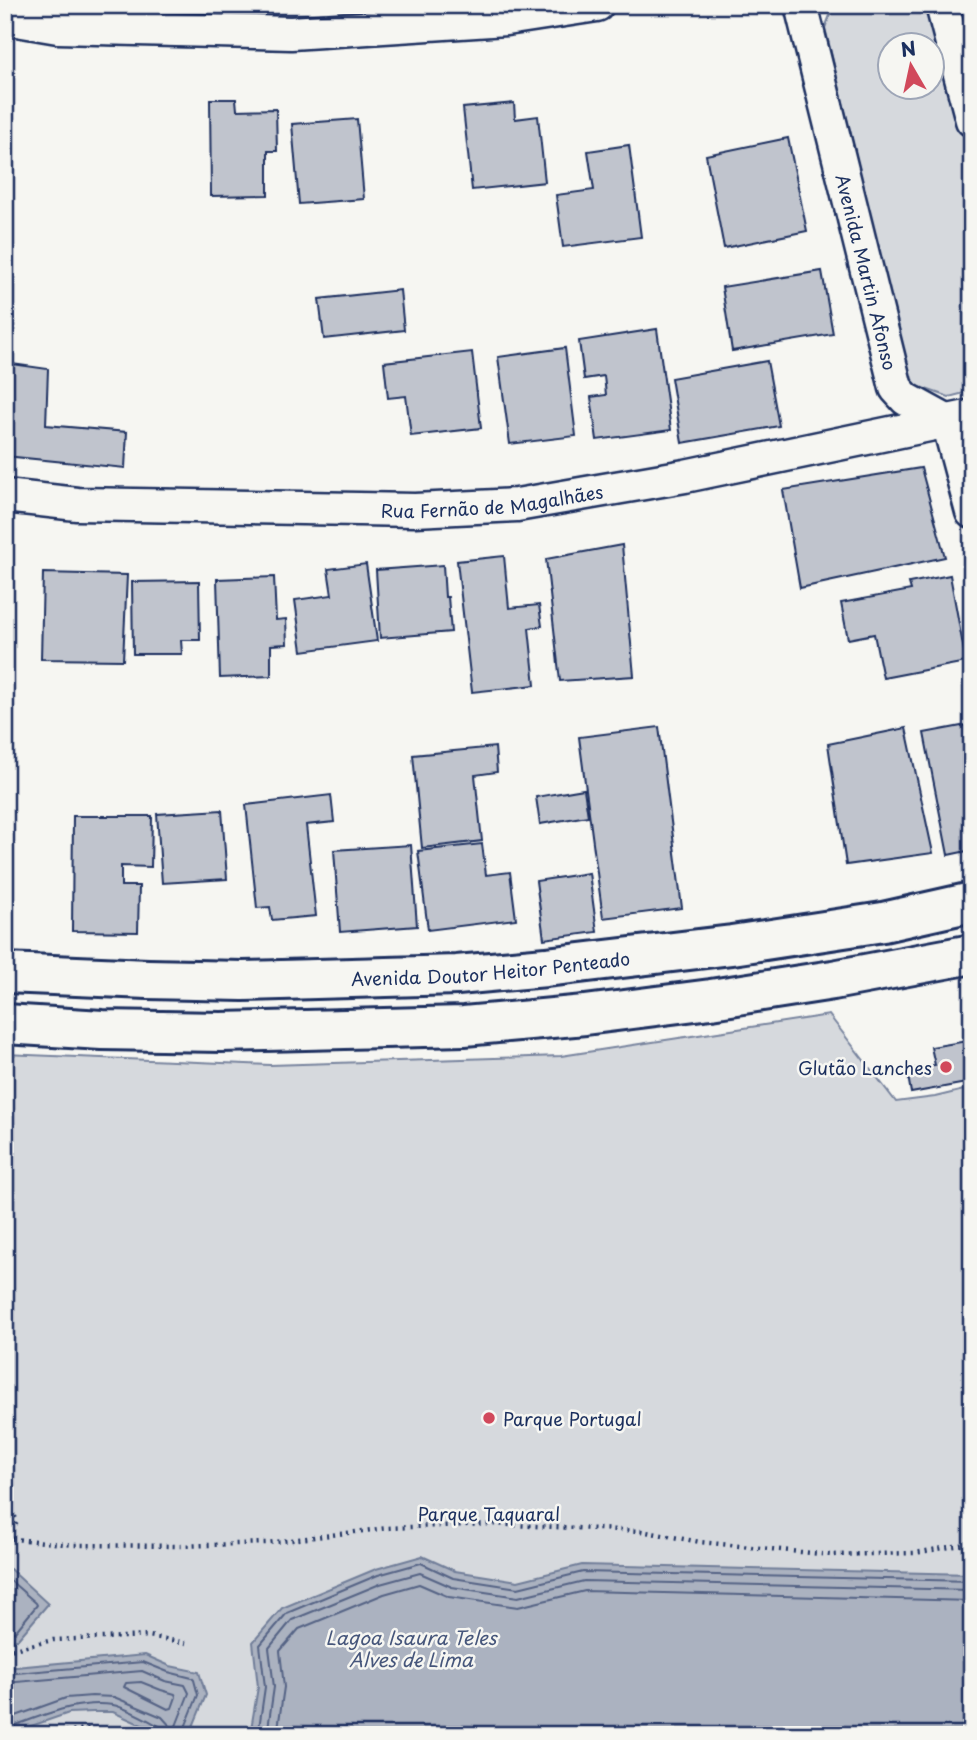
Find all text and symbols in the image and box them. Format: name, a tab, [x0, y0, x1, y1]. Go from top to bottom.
north arrow	[876, 32, 946, 102]
text: N	[899, 33, 918, 63]
street label: Avenida Martin Afonso	[830, 171, 905, 373]
street label: Rua Fernão de Magalhães	[381, 477, 605, 524]
street label: Avenida Doutor Heitor Penteado	[351, 944, 631, 991]
place label: Glutão Lanches	[798, 1054, 932, 1081]
marker: Glutão Lanches	[938, 1059, 954, 1075]
place label: Parque Portugal	[503, 1405, 642, 1432]
marker: Parque Portugal	[481, 1410, 497, 1426]
street label: Parque Taquaral	[418, 1500, 560, 1527]
water label: Lagoa Isaura Teles Alves de Lima	[326, 1623, 499, 1673]

